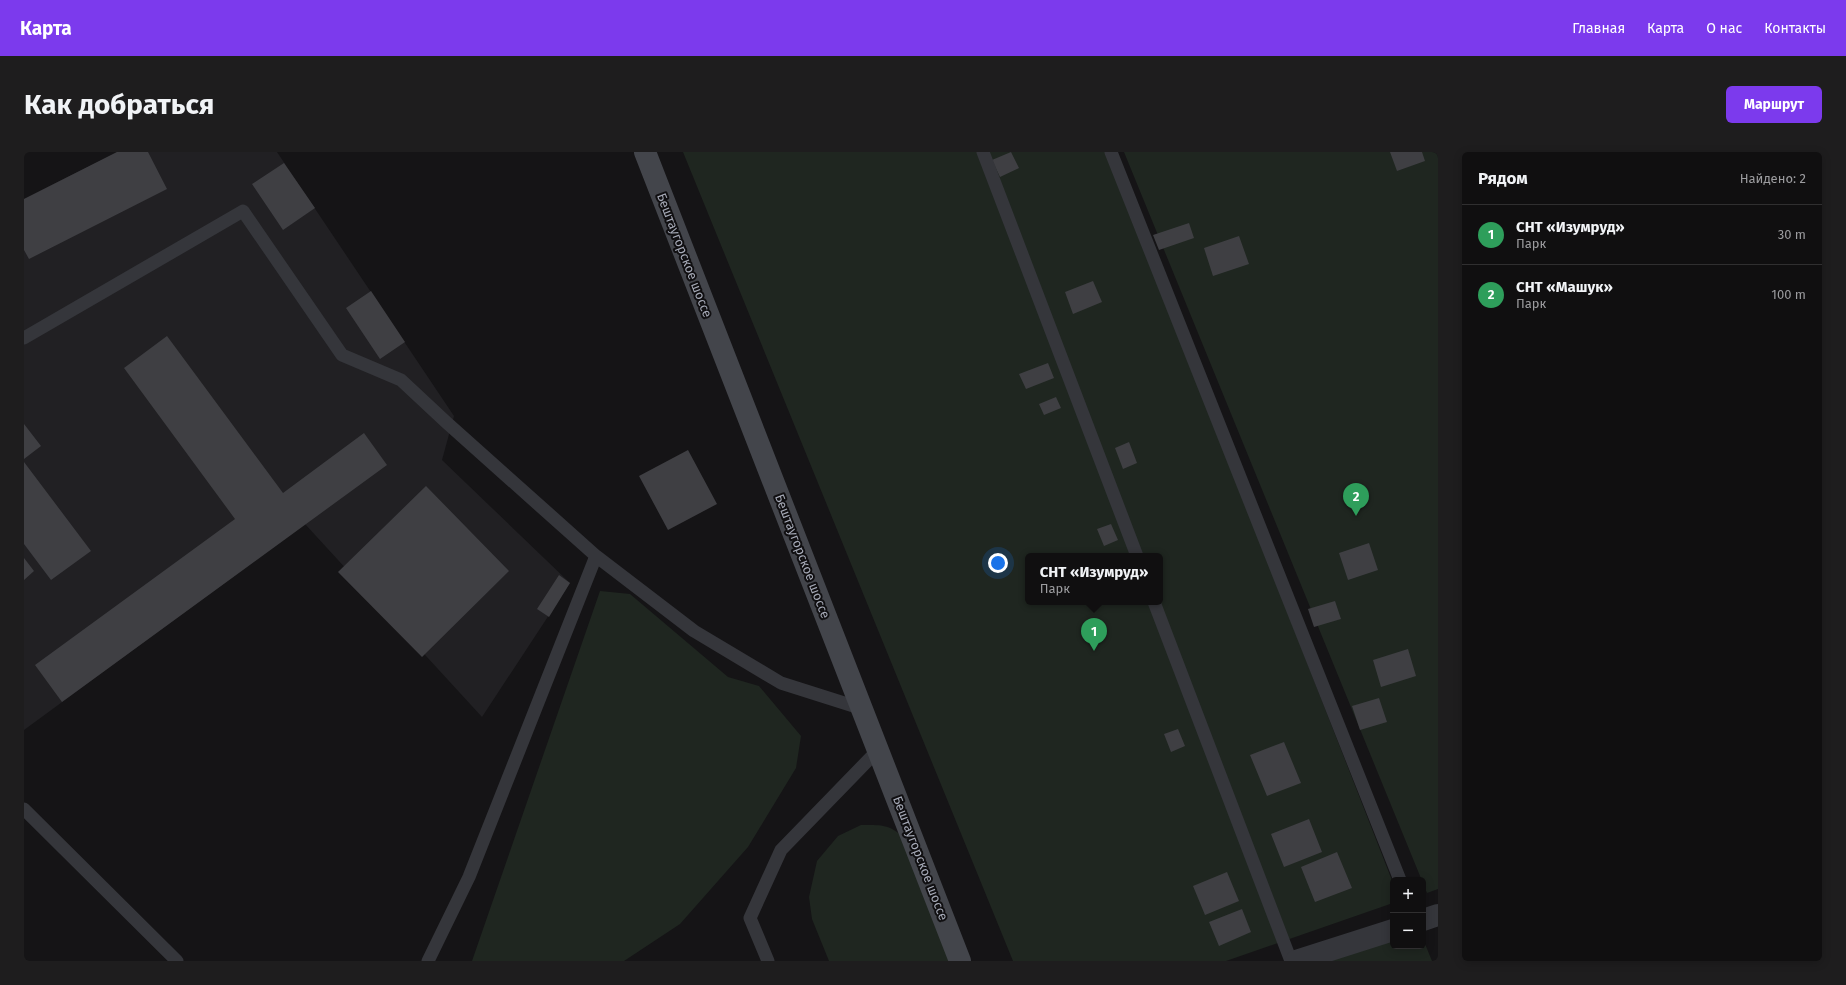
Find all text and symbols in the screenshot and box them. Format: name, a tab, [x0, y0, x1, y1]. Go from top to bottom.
text: Карта	[20, 17, 72, 40]
text: Главная	[1572, 20, 1625, 37]
text: Карта	[1647, 20, 1684, 37]
text: О нас	[1706, 20, 1742, 37]
text: Контакты	[1764, 20, 1826, 37]
button: Маршрут	[1726, 86, 1822, 123]
text: Как добраться	[24, 88, 214, 121]
text: Рядом	[1478, 168, 1528, 189]
text: Найдено: 2	[1740, 171, 1806, 186]
street label: Бештаугорское шоссе	[654, 191, 715, 320]
text: СНТ «Изумруд»	[1516, 218, 1625, 236]
text: 1	[1488, 227, 1494, 242]
text: 30 m	[1778, 227, 1806, 242]
text: Парк	[1516, 236, 1546, 251]
text: СНТ «Машук»	[1516, 278, 1613, 296]
text: 2	[1488, 287, 1494, 302]
text: 100 m	[1771, 287, 1806, 302]
text: Парк	[1516, 296, 1546, 311]
pin: 2	[1343, 483, 1369, 516]
street label: Бештаугорское шоссе	[772, 492, 833, 621]
your location	[988, 553, 1008, 573]
popup	[1025, 553, 1163, 605]
text: СНТ «Изумруд»	[1040, 563, 1148, 581]
text: Парк	[1040, 581, 1070, 596]
pin: 1	[1081, 618, 1107, 651]
street label: Бештаугорское шоссе	[890, 794, 951, 923]
map controls	[1390, 877, 1426, 949]
button: +	[1390, 877, 1426, 913]
button: −	[1390, 913, 1426, 949]

